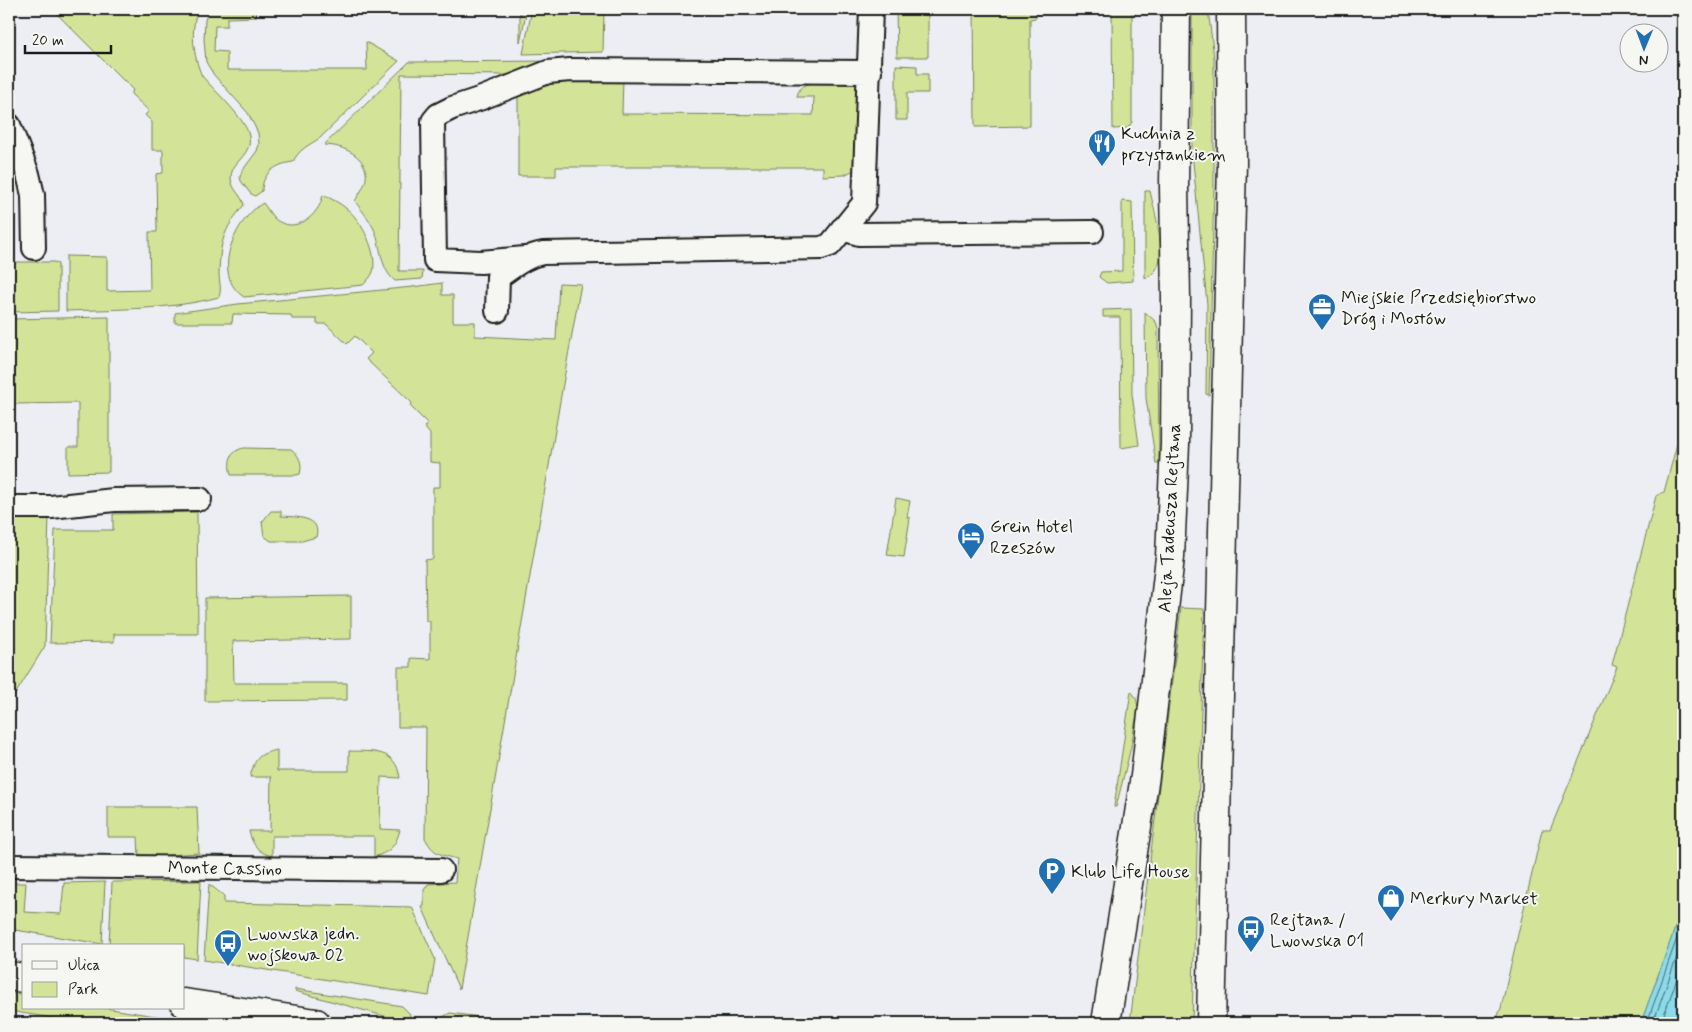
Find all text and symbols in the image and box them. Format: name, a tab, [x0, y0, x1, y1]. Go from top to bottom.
scale bar	[25, 22, 111, 54]
north arrow	[1620, 22, 1670, 72]
text: 20 m	[32, 31, 64, 51]
text: N	[1639, 51, 1649, 69]
place label: Kuchnia z przystankiem	[1121, 122, 1226, 167]
restaurant icon: Kuchnia z przystankiem	[1087, 128, 1117, 167]
place label: Miejskie Przedsiębiorstwo Dróg i Mostów	[1341, 286, 1536, 331]
office icon: Miejskie Przedsiębiorstwo Dróg i Mostów	[1307, 292, 1337, 331]
street label: Aleja Tadeusza Rejtana	[1153, 423, 1187, 613]
place label: Grein Hotel Rzeszów	[990, 515, 1073, 560]
hotel icon: Grein Hotel Rzeszów	[956, 521, 986, 560]
street label: Monte Cassino	[168, 856, 282, 882]
parking icon: Klub Life House	[1037, 856, 1067, 895]
place label: Klub Life House	[1071, 860, 1190, 884]
shop icon: Merkury Market	[1376, 883, 1406, 922]
place label: Merkury Market	[1410, 887, 1538, 911]
place label: Rejtana / Lwowska 01	[1270, 908, 1364, 953]
bus stop icon: Rejtana / Lwowska 01	[1236, 914, 1266, 953]
place label: Lwowska jedn. wojskowa 02	[247, 922, 359, 967]
bus stop icon: Lwowska jedn. wojskowa 02	[213, 928, 243, 967]
legend	[22, 944, 185, 1010]
text: Ulica	[68, 956, 101, 976]
text: Park	[68, 980, 98, 1000]

